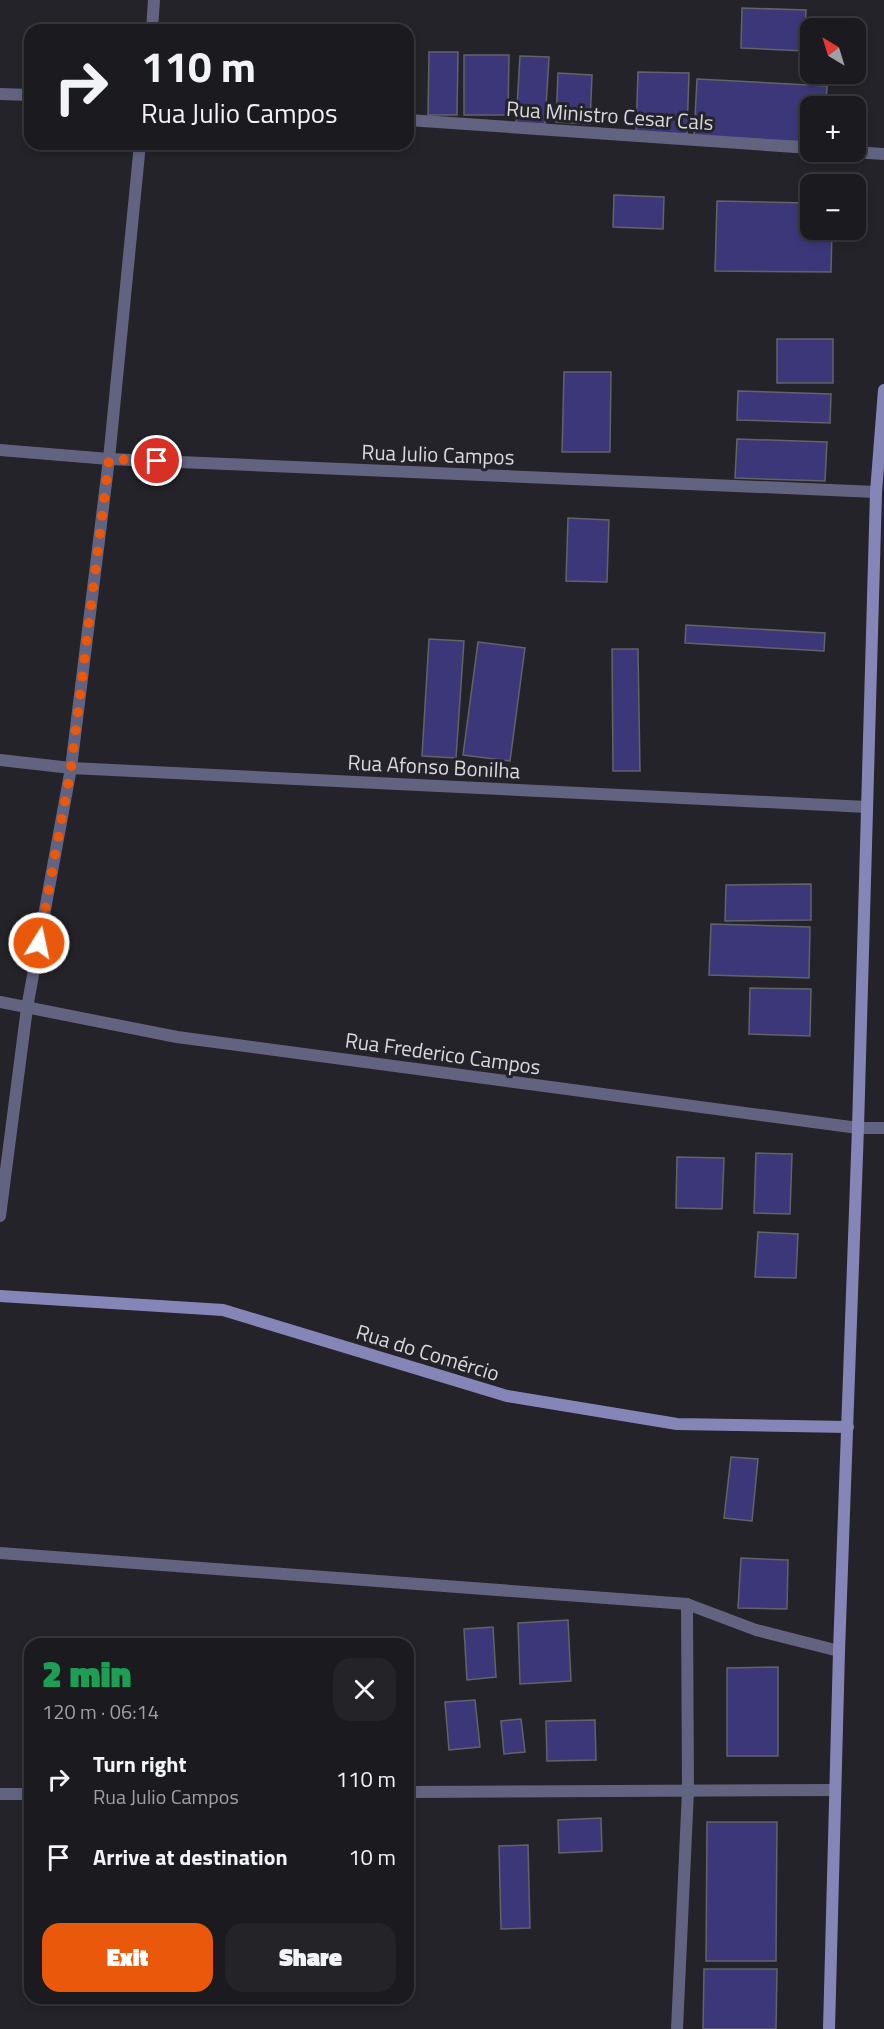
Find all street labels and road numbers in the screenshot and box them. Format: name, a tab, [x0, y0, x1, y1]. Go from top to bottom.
street label: Rua Ministro Cesar Cals	[505, 92, 715, 138]
street label: Rua Julio Campos	[361, 435, 515, 473]
street label: Rua Afonso Bonilha	[347, 746, 522, 787]
street label: Rua Frederico Campos	[343, 1023, 543, 1083]
street label: Rua do Comércio	[352, 1315, 504, 1389]

